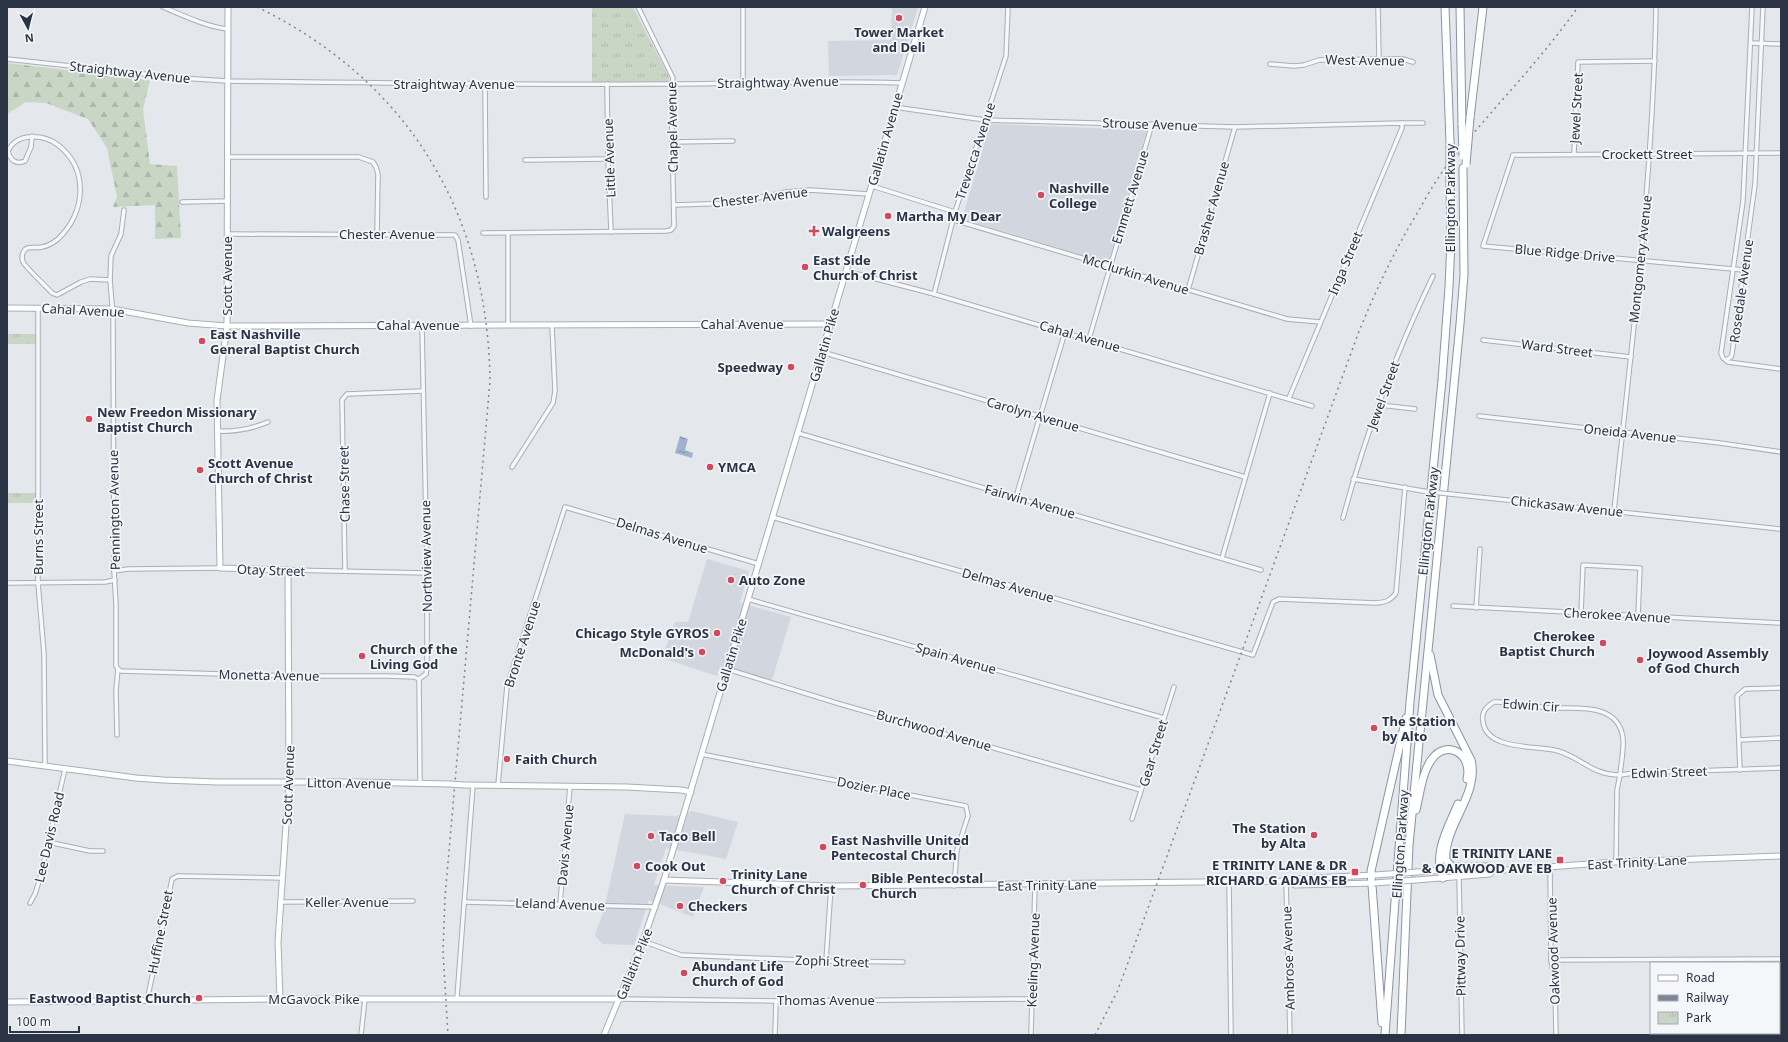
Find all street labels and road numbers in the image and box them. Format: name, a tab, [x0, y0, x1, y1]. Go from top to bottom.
street label: West Avenue	[1325, 50, 1405, 70]
street label: Straightway Avenue	[69, 57, 191, 87]
street label: Straightway Avenue	[717, 72, 839, 92]
street label: Jewel Street	[1565, 72, 1587, 146]
street label: Straightway Avenue	[393, 75, 515, 93]
street label: Chapel Avenue	[662, 81, 682, 173]
street label: Gallatin Avenue	[863, 90, 907, 188]
street label: Trevecca Avenue	[951, 100, 999, 202]
street label: Strouse Avenue	[1102, 113, 1198, 135]
street label: Little Avenue	[599, 118, 619, 198]
street label: Ellington Parkway	[1441, 143, 1459, 252]
street label: Crockett Street	[1602, 145, 1693, 163]
street label: Emmett Avenue	[1107, 148, 1153, 246]
street label: Brasher Avenue	[1189, 159, 1233, 257]
street label: Chester Avenue	[711, 182, 809, 212]
street label: Montgomery Avenue	[1624, 194, 1656, 324]
street label: Chester Avenue	[339, 225, 435, 243]
street label: Inga Street	[1324, 228, 1367, 298]
street label: Scott Avenue	[218, 236, 236, 316]
street label: Rosedale Avenue	[1725, 238, 1757, 344]
street label: Blue Ridge Drive	[1514, 240, 1616, 266]
street label: McClurkin Avenue	[1081, 249, 1191, 299]
street label: Cahal Avenue	[41, 299, 125, 321]
street label: Gallatin Pike	[805, 306, 843, 384]
street label: Cahal Avenue	[700, 315, 784, 333]
street label: Cahal Avenue	[376, 316, 460, 334]
street label: Cahal Avenue	[1038, 316, 1122, 356]
street label: Ward Street	[1520, 335, 1594, 361]
street label: Jewel Street	[1362, 358, 1404, 433]
street label: Carolyn Avenue	[985, 392, 1081, 436]
street label: Oneida Avenue	[1583, 419, 1677, 447]
street label: Chase Street	[334, 445, 354, 523]
street label: Pennington Avenue	[104, 450, 124, 570]
street label: Ellington Parkway	[1413, 466, 1443, 576]
street label: Fairwin Avenue	[983, 479, 1077, 523]
street label: Chickasaw Avenue	[1510, 491, 1624, 521]
street label: Burns Street	[29, 499, 47, 575]
street label: Northview Avenue	[416, 500, 436, 612]
street label: Delmas Avenue	[614, 513, 710, 557]
street label: Otay Street	[236, 560, 306, 580]
street label: Delmas Avenue	[960, 563, 1056, 607]
street label: Bronte Avenue	[499, 598, 545, 690]
street label: Cherokee Avenue	[1563, 603, 1671, 627]
street label: Gallatin Pike	[711, 616, 751, 694]
street label: Spain Avenue	[914, 638, 998, 678]
street label: Monetta Avenue	[218, 665, 320, 685]
street label: Edwin Cir	[1502, 694, 1561, 716]
street label: Burchwood Avenue	[874, 705, 994, 755]
street label: Gear Street	[1134, 717, 1172, 789]
street label: Scott Avenue	[278, 745, 298, 825]
street label: Edwin Street	[1630, 762, 1708, 782]
street label: Dozier Place	[836, 772, 912, 804]
street label: Litton Avenue	[307, 773, 391, 793]
street label: Ellington Parkway	[1387, 789, 1413, 899]
street label: Lee Davis Road	[30, 790, 68, 884]
street label: Davis Avenue	[552, 803, 578, 887]
street label: East Trinity Lane	[1587, 850, 1687, 874]
street label: East Trinity Lane	[997, 875, 1097, 895]
street label: Huffine Street	[143, 888, 177, 975]
street label: Keller Avenue	[305, 893, 389, 911]
street label: Leland Avenue	[515, 893, 605, 915]
street label: Oakwood Avenue	[1542, 897, 1564, 1005]
street label: Ambrose Avenue	[1277, 906, 1299, 1010]
street label: Keeling Avenue	[1022, 912, 1044, 1008]
street label: Pittway Drive	[1450, 916, 1470, 996]
street label: Gallatin Pike	[611, 926, 657, 1002]
street label: Zophi Street	[795, 951, 870, 971]
street label: McGavock Pike	[268, 990, 360, 1008]
street label: Thomas Avenue	[777, 991, 875, 1009]

